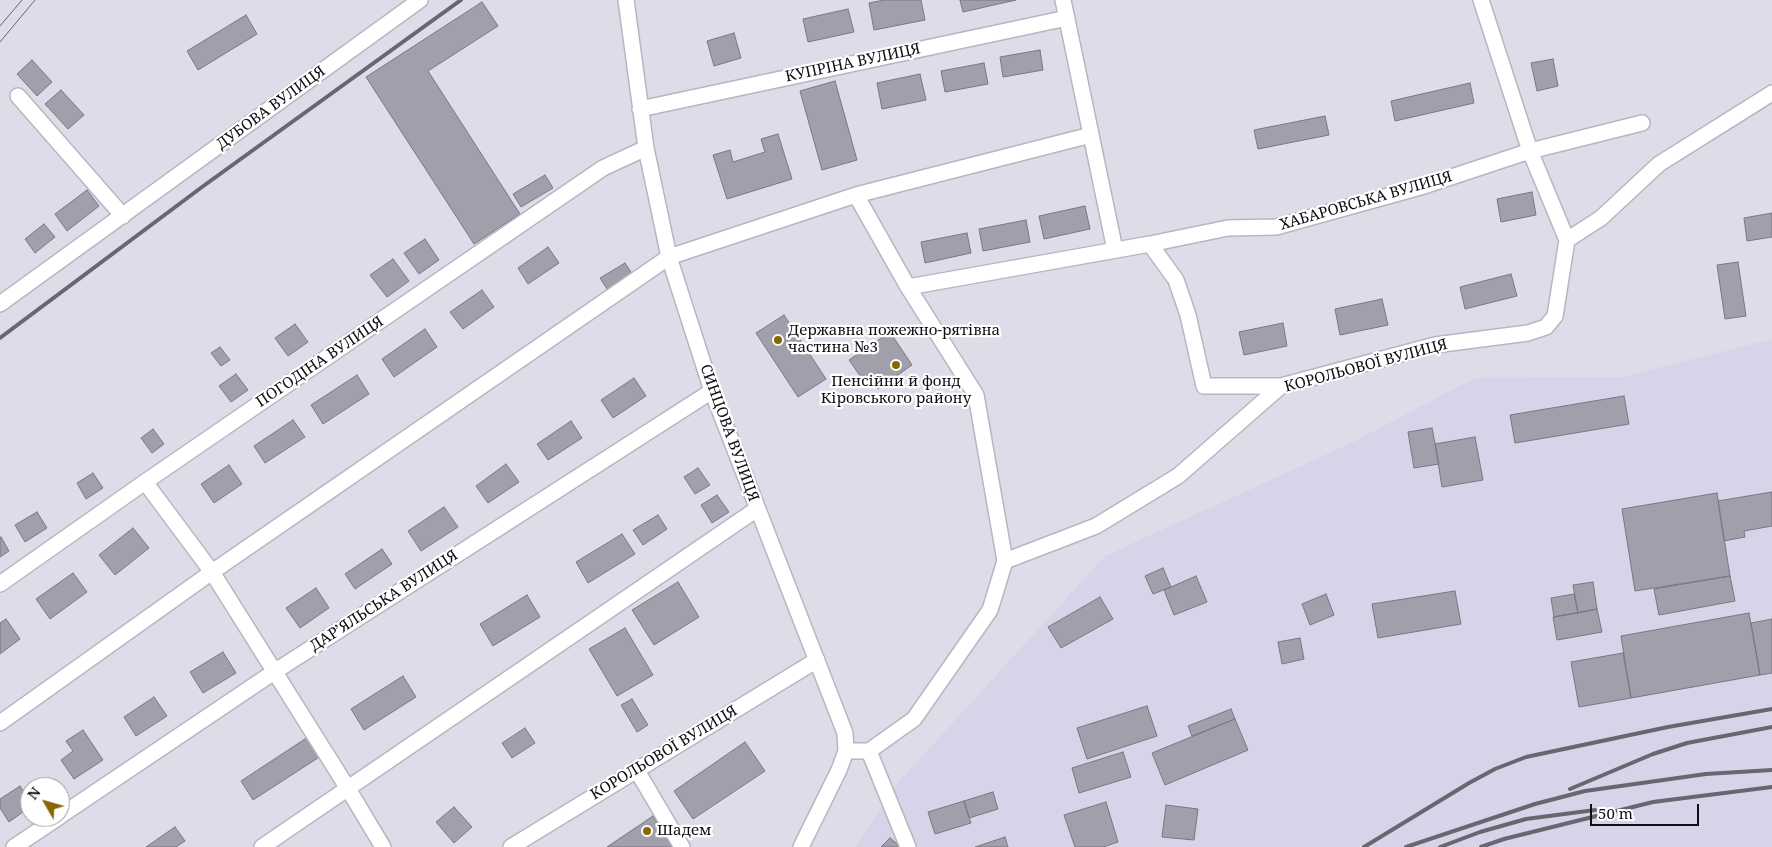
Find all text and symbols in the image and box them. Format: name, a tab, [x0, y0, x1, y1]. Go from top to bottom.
street label: КУПРІНА ВУЛИЦЯ	[784, 40, 922, 86]
street label: ДУБОВА ВУЛИЦЯ	[213, 62, 329, 154]
street label: ХАБАРОВСЬКА ВУЛИЦЯ	[1278, 168, 1454, 234]
street label: ПОГОДІНА ВУЛИЦЯ	[253, 313, 387, 411]
place label: Державна пожежно-рятівна частина №3	[788, 322, 1000, 357]
marker: Державна пожежно-рятівна частина №3	[772, 334, 784, 346]
street label: КОРОЛЬОВОЇ ВУЛИЦЯ	[1283, 336, 1449, 396]
marker: Пенсійни й фонд Кіровського району	[890, 359, 902, 371]
street label: СИНЦОВА ВУЛИЦЯ	[696, 362, 762, 504]
place label: Пенсійни й фонд Кіровського району	[821, 373, 971, 408]
street label: ДАР’ЯЛЬСЬКА ВУЛИЦЯ	[307, 546, 461, 656]
street label: КОРОЛЬОВОЇ ВУЛИЦЯ	[587, 702, 741, 804]
north arrow	[20, 777, 70, 827]
text: N	[23, 783, 44, 803]
scale bar	[1592, 794, 1701, 826]
text: 50 m	[1598, 803, 1633, 823]
place label: Шадем	[657, 822, 711, 840]
marker: Шадем	[641, 825, 653, 837]

